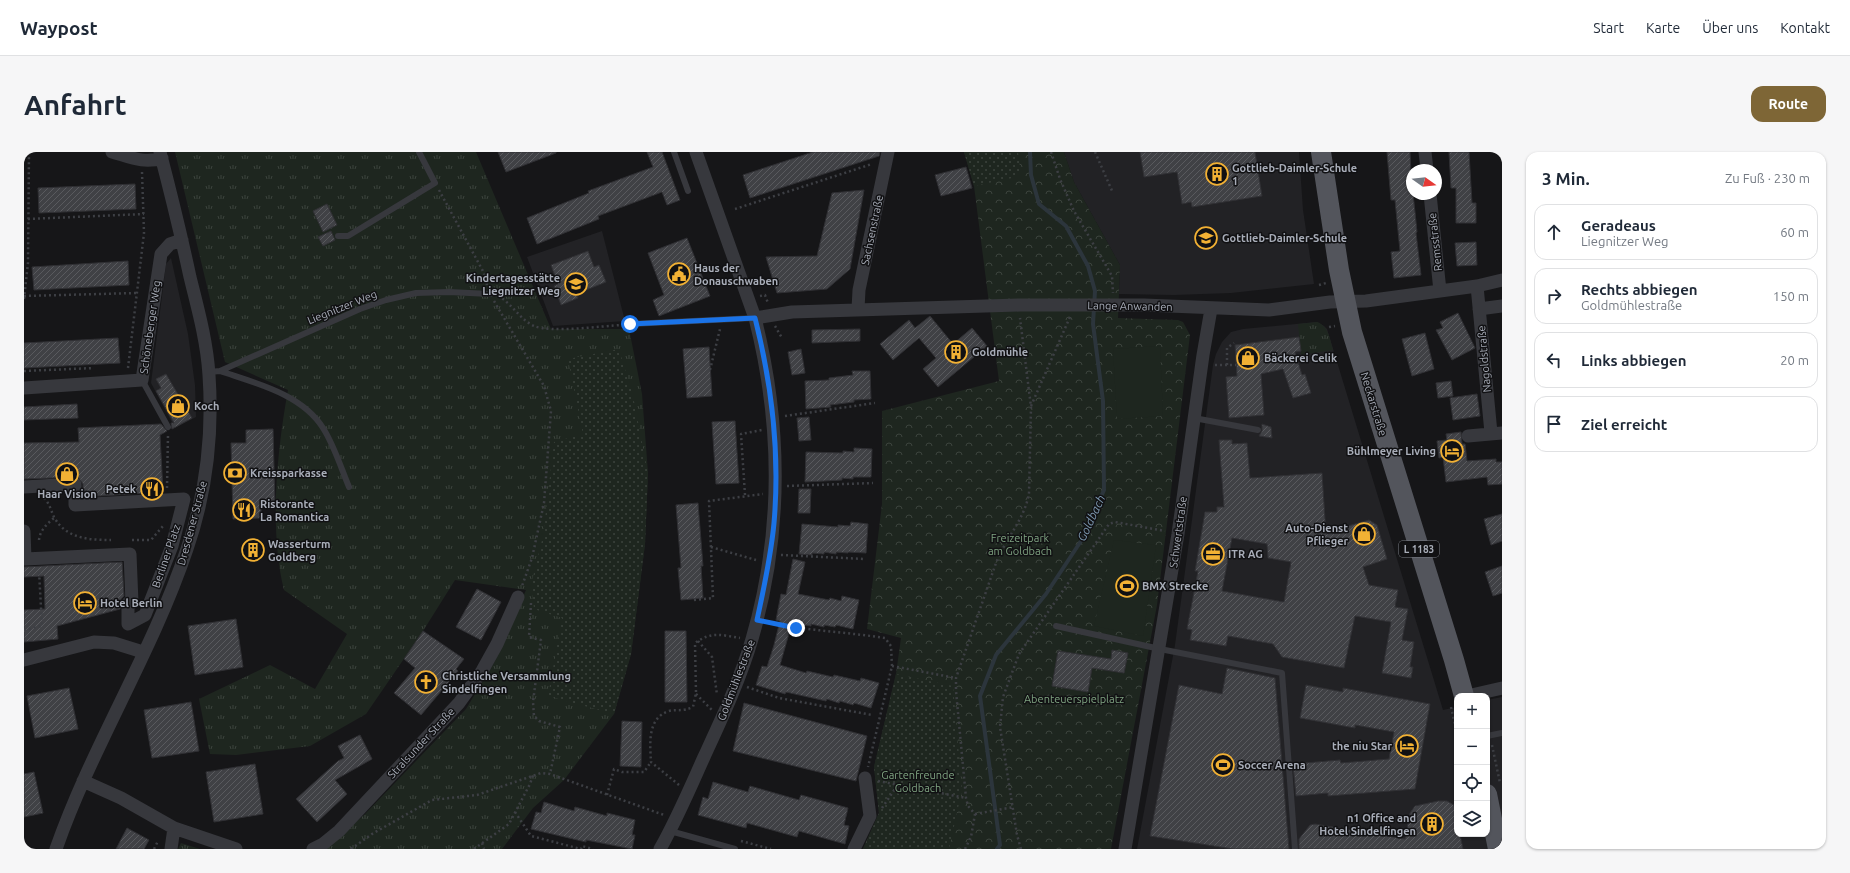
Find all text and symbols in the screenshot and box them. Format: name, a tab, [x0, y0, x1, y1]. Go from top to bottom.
text: Waypost	[20, 17, 98, 39]
text: Start	[1593, 20, 1624, 36]
text: Karte	[1646, 20, 1680, 36]
text: Über uns	[1702, 20, 1758, 36]
text: Kontakt	[1780, 20, 1830, 36]
button: Route	[1751, 86, 1826, 122]
text: Anfahrt	[24, 89, 127, 120]
building icon: Gottlieb-Daimler-Schule 1	[1204, 161, 1230, 187]
place label: Gottlieb-Daimler-Schule 1	[1232, 162, 1357, 187]
north arrow	[1406, 164, 1442, 200]
text: 3 Min.	[1542, 169, 1590, 188]
text: Zu Fuß · 230 m	[1725, 171, 1810, 185]
street label: Sachsenstraße	[859, 194, 885, 266]
street label: Remsstraße	[1426, 212, 1444, 272]
text: Geradeaus	[1581, 217, 1656, 234]
icon: ahead	[1543, 221, 1565, 243]
school or university icon: Gottlieb-Daimler-Schule	[1193, 225, 1219, 251]
text: 60 m	[1780, 225, 1809, 239]
place label: Gottlieb-Daimler-Schule	[1222, 232, 1347, 244]
text: Liegnitzer Weg	[1581, 234, 1669, 248]
public building icon: Haus der Donauschwaben	[666, 261, 692, 287]
place label: Haus der Donauschwaben	[694, 262, 778, 287]
school or university icon: Kindertagesstätte Liegnitzer Weg	[563, 271, 589, 297]
place label: Kindertagesstätte Liegnitzer Weg	[466, 272, 560, 297]
street label: Schöneberger Weg	[138, 280, 162, 374]
text: Rechts abbiegen	[1581, 281, 1698, 298]
icon: right	[1543, 285, 1565, 307]
street label: Liegnitzer Weg	[305, 288, 379, 326]
text: 150 m	[1773, 289, 1809, 303]
text: Goldmühlestraße	[1581, 298, 1682, 312]
street label: Lange Anwanden	[1087, 299, 1173, 313]
route start	[621, 315, 639, 333]
street label: Nagoldstraße	[1475, 325, 1493, 393]
building icon: Goldmühle	[943, 339, 969, 365]
shop icon: Bäckerei Celik	[1235, 345, 1261, 371]
place label: Goldmühle	[972, 346, 1028, 358]
icon: left	[1543, 349, 1565, 371]
place label: Bäckerei Celik	[1264, 352, 1338, 364]
text: Links abbiegen	[1581, 352, 1686, 369]
text: 20 m	[1780, 353, 1809, 367]
street label: Neckarstraße	[1359, 371, 1389, 437]
shop icon: Koch	[165, 393, 191, 419]
place label: Koch	[194, 400, 219, 412]
icon: arrive	[1543, 413, 1565, 435]
text: Ziel erreicht	[1581, 416, 1667, 433]
hotel icon: Bühlmeyer Living	[1439, 438, 1465, 464]
place label: Bühlmeyer Living	[1347, 445, 1436, 457]
bank icon: Kreissparkasse	[222, 460, 248, 486]
shop icon: Haar Vision	[54, 461, 80, 487]
place label: Kreissparkasse	[250, 467, 327, 479]
restaurant icon: Petek	[139, 476, 165, 502]
street label: Dresdener Straße	[175, 479, 209, 567]
place label: Petek	[106, 483, 137, 495]
place label: Haar Vision	[37, 488, 97, 500]
water label: Goldbach	[1075, 493, 1107, 543]
street label: Schwertstraße	[1167, 496, 1189, 568]
restaurant icon: Ristorante La Romantica	[231, 497, 257, 523]
place label: Ristorante La Romantica	[260, 498, 329, 523]
shop icon: Auto-Dienst Pflieger	[1351, 521, 1377, 547]
place label: Auto-Dienst Pflieger	[1285, 522, 1348, 547]
street label: Berliner Platz	[150, 523, 182, 589]
park label: Freizeitpark am Goldbach	[988, 532, 1052, 557]
building icon: Wasserturm Goldberg	[240, 537, 266, 563]
place label: Wasserturm Goldberg	[268, 538, 330, 563]
office icon: ITR AG	[1200, 541, 1226, 567]
road number: L 1183	[1399, 541, 1439, 557]
place label: ITR AG	[1228, 548, 1263, 560]
sports icon: BMX Strecke	[1114, 573, 1140, 599]
place label: BMX Strecke	[1142, 580, 1208, 592]
hotel icon: Hotel Berlin	[72, 590, 98, 616]
place label: Hotel Berlin	[100, 597, 162, 609]
route end	[787, 619, 805, 637]
street label: Goldmühlestraße	[715, 638, 757, 722]
church icon: Christliche Versammlung Sindelfingen	[413, 669, 439, 695]
place label: Christliche Versammlung Sindelfingen	[442, 670, 571, 695]
park label: Abenteuerspielplatz	[1024, 693, 1124, 705]
map controls	[1454, 693, 1490, 837]
button: +	[1454, 693, 1490, 729]
street label: Stralsunder Straße	[385, 705, 457, 781]
button: −	[1454, 729, 1490, 765]
hotel icon: the niu Star	[1394, 733, 1420, 759]
place label: the niu Star	[1332, 740, 1392, 752]
sports icon: Soccer Arena	[1210, 752, 1236, 778]
place label: Soccer Arena	[1238, 759, 1306, 771]
button: locate	[1454, 765, 1490, 801]
park label: Gartenfreunde Goldbach	[881, 769, 955, 794]
button: layers	[1454, 801, 1490, 837]
building icon: n1 Office and Hotel Sindelfingen	[1419, 811, 1445, 837]
place label: n1 Office and Hotel Sindelfingen	[1319, 812, 1416, 837]

